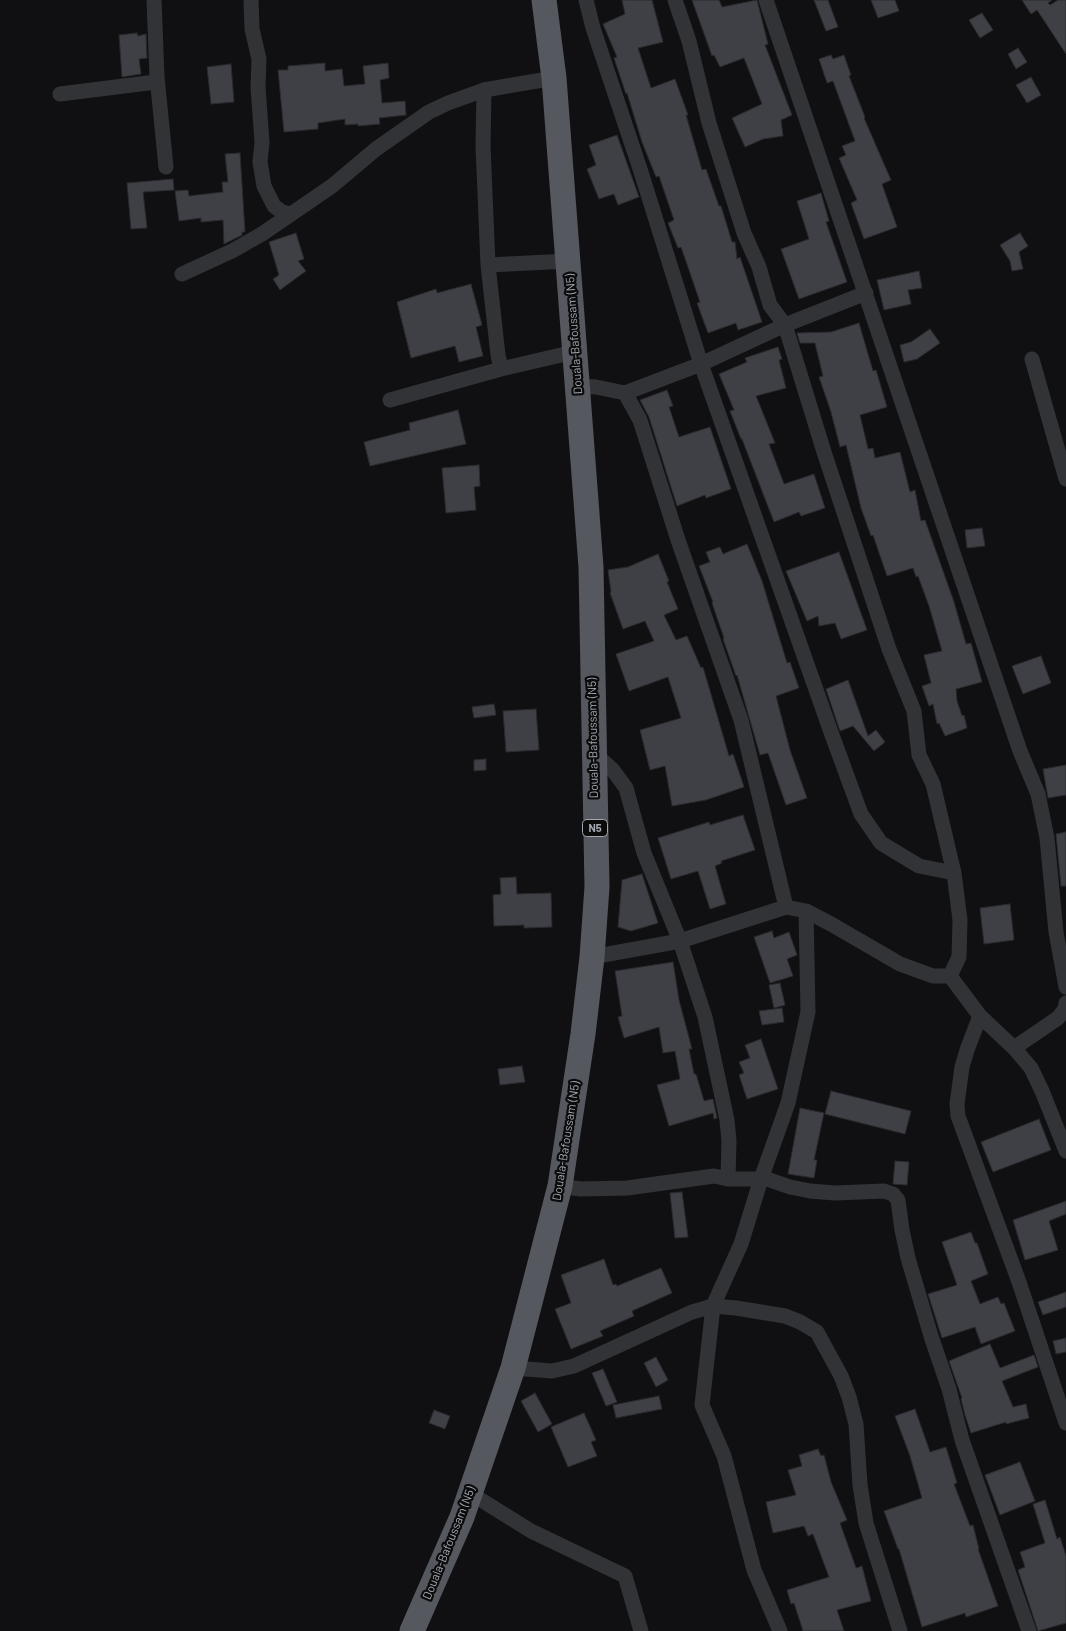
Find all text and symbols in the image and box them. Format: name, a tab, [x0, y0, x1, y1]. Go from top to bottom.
street label: Douala-Bafoussam (N5)	[563, 273, 585, 395]
street label: Douala-Bafoussam (N5)	[585, 678, 601, 798]
road number: N5	[582, 820, 608, 836]
street label: Douala-Bafoussam (N5)	[549, 1080, 583, 1202]
street label: Douala-Bafoussam (N5)	[420, 1484, 478, 1602]

